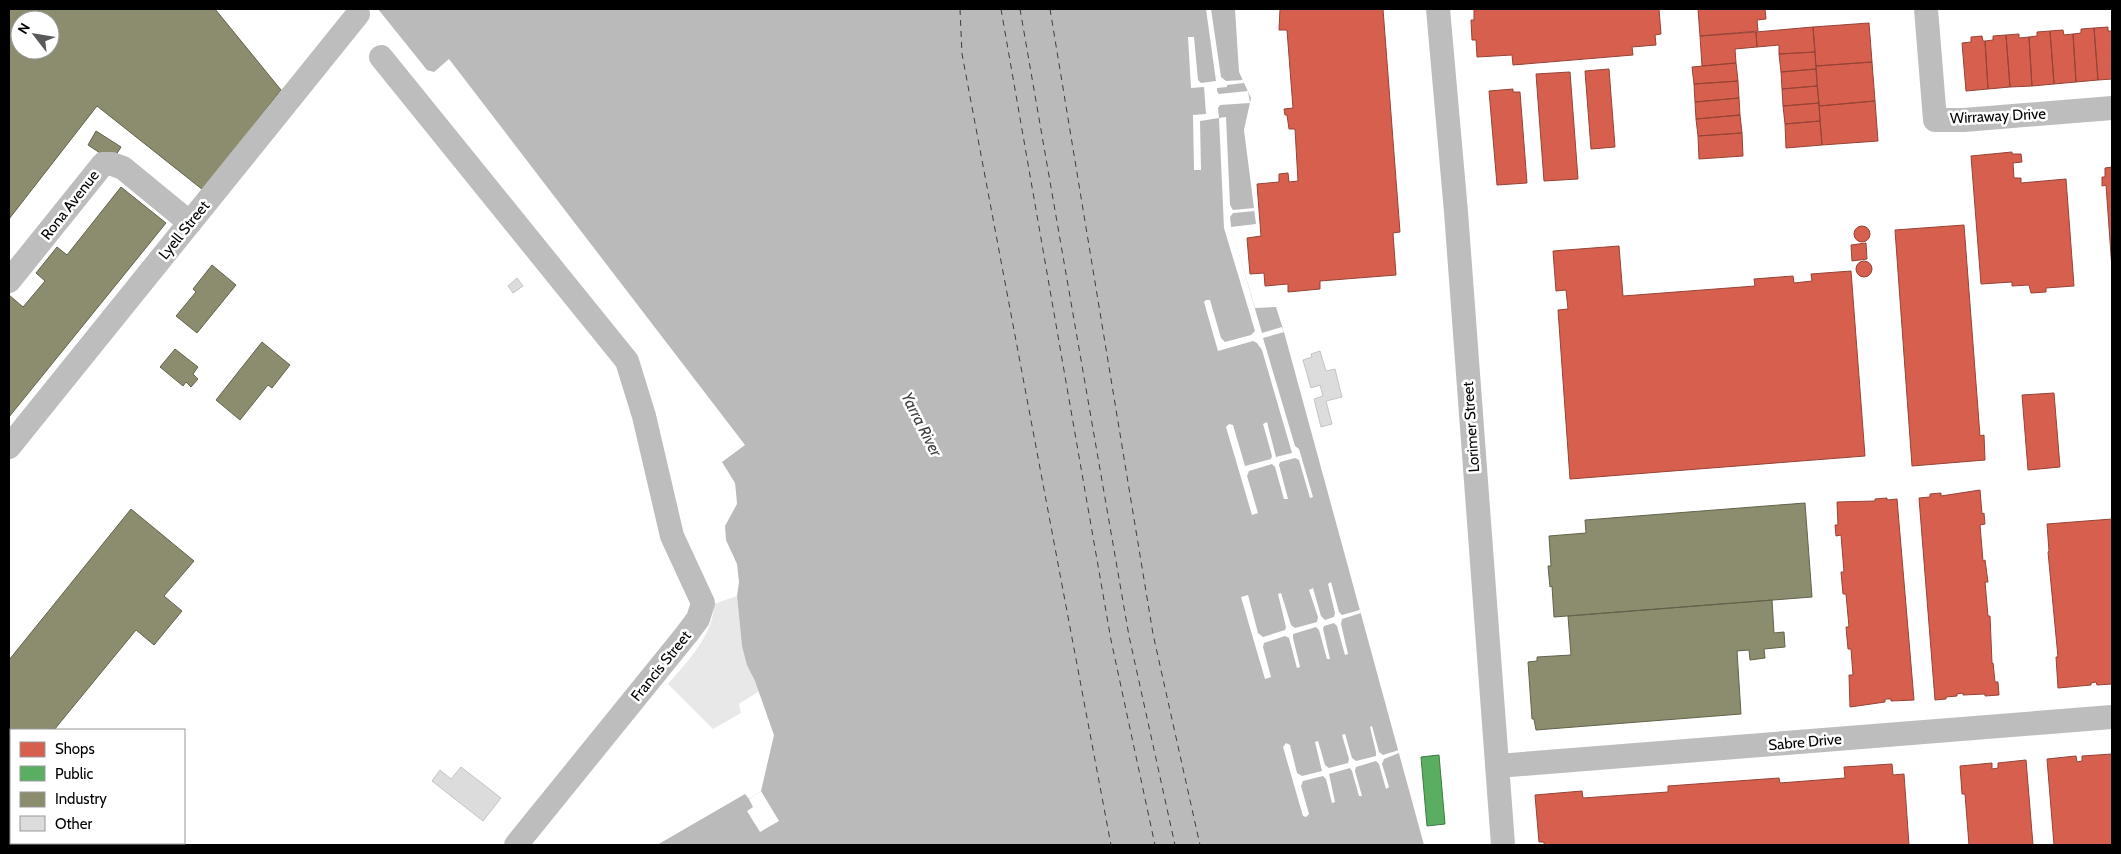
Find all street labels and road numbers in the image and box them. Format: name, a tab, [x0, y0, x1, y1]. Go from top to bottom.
street label: Wirraway Drive	[1950, 104, 2047, 127]
street label: Rona Avenue	[37, 166, 103, 243]
street label: Lyell Street	[155, 197, 213, 263]
street label: Lorimer Street	[1459, 381, 1483, 473]
street label: Francis Street	[627, 627, 695, 705]
street label: Sabre Drive	[1768, 730, 1843, 754]

